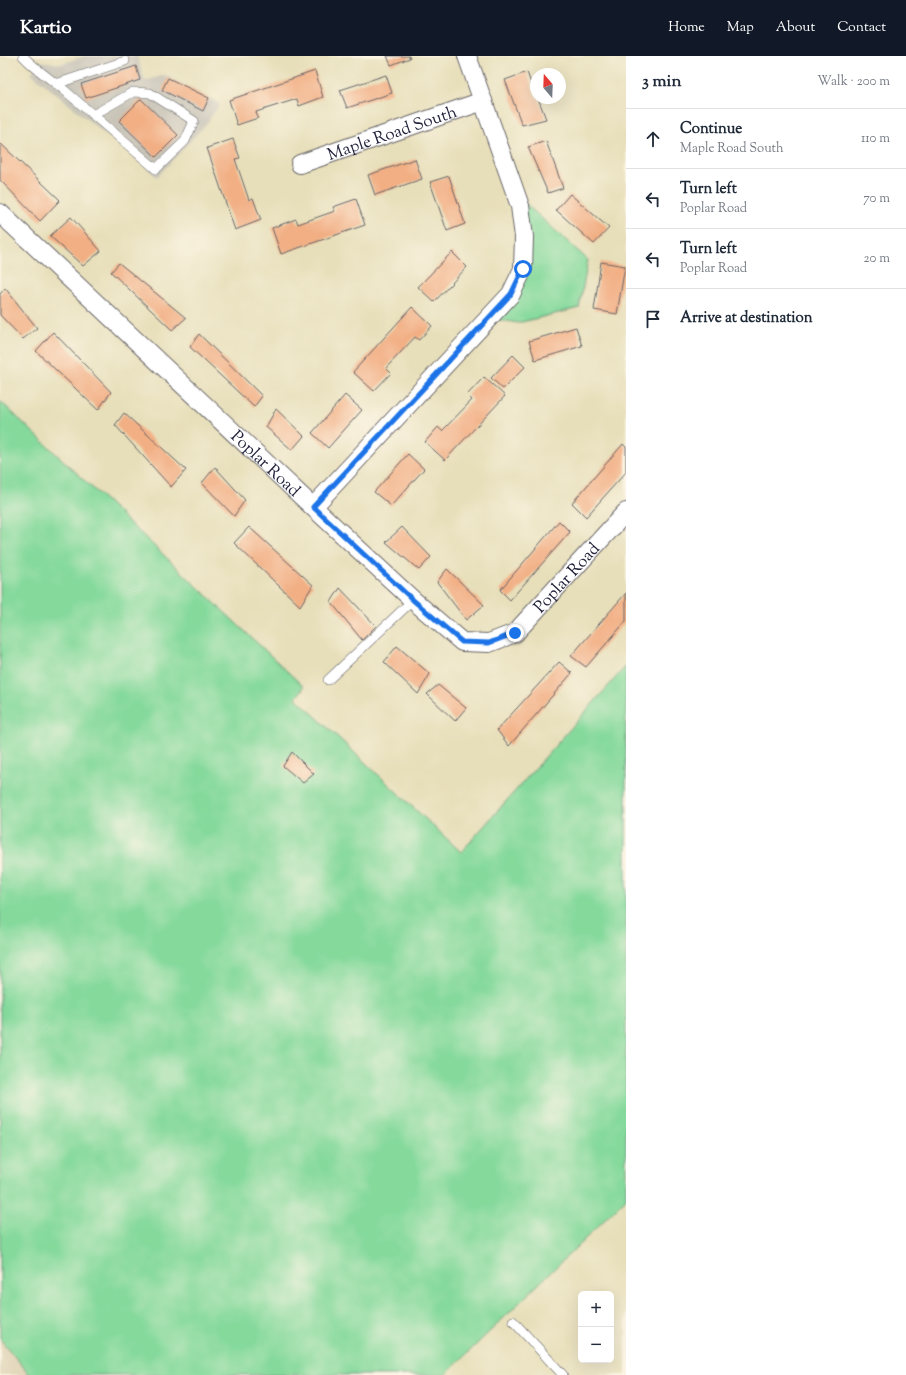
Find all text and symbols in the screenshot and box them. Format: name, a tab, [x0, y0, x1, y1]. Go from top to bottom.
text: Kartio	[20, 15, 72, 42]
text: Home	[668, 18, 705, 38]
text: Map	[727, 18, 754, 38]
text: About	[776, 18, 815, 38]
text: Contact	[837, 18, 886, 38]
north arrow	[530, 68, 566, 104]
text: 3 min	[642, 70, 681, 94]
text: Walk · 200 m	[817, 73, 890, 91]
street label: Maple Road South	[324, 101, 460, 168]
text: Continue	[680, 119, 742, 140]
icon: ahead	[642, 128, 664, 150]
text: 110 m	[861, 130, 890, 148]
text: Maple Road South	[680, 140, 784, 158]
text: Turn left	[680, 179, 737, 200]
icon: left	[642, 188, 664, 210]
text: 70 m	[863, 190, 890, 208]
text: Poplar Road	[680, 200, 747, 218]
text: Turn left	[680, 239, 737, 260]
icon: left	[642, 248, 664, 270]
text: 20 m	[864, 250, 890, 268]
route start	[514, 260, 532, 278]
text: Poplar Road	[680, 260, 747, 278]
icon: arrive	[642, 308, 664, 330]
text: Arrive at destination	[680, 308, 813, 329]
street label: Poplar Road	[224, 425, 305, 503]
street label: Poplar Road	[529, 538, 606, 619]
route end	[506, 624, 524, 642]
map controls	[578, 1291, 614, 1363]
button: +	[578, 1291, 614, 1327]
button: −	[578, 1327, 614, 1363]

